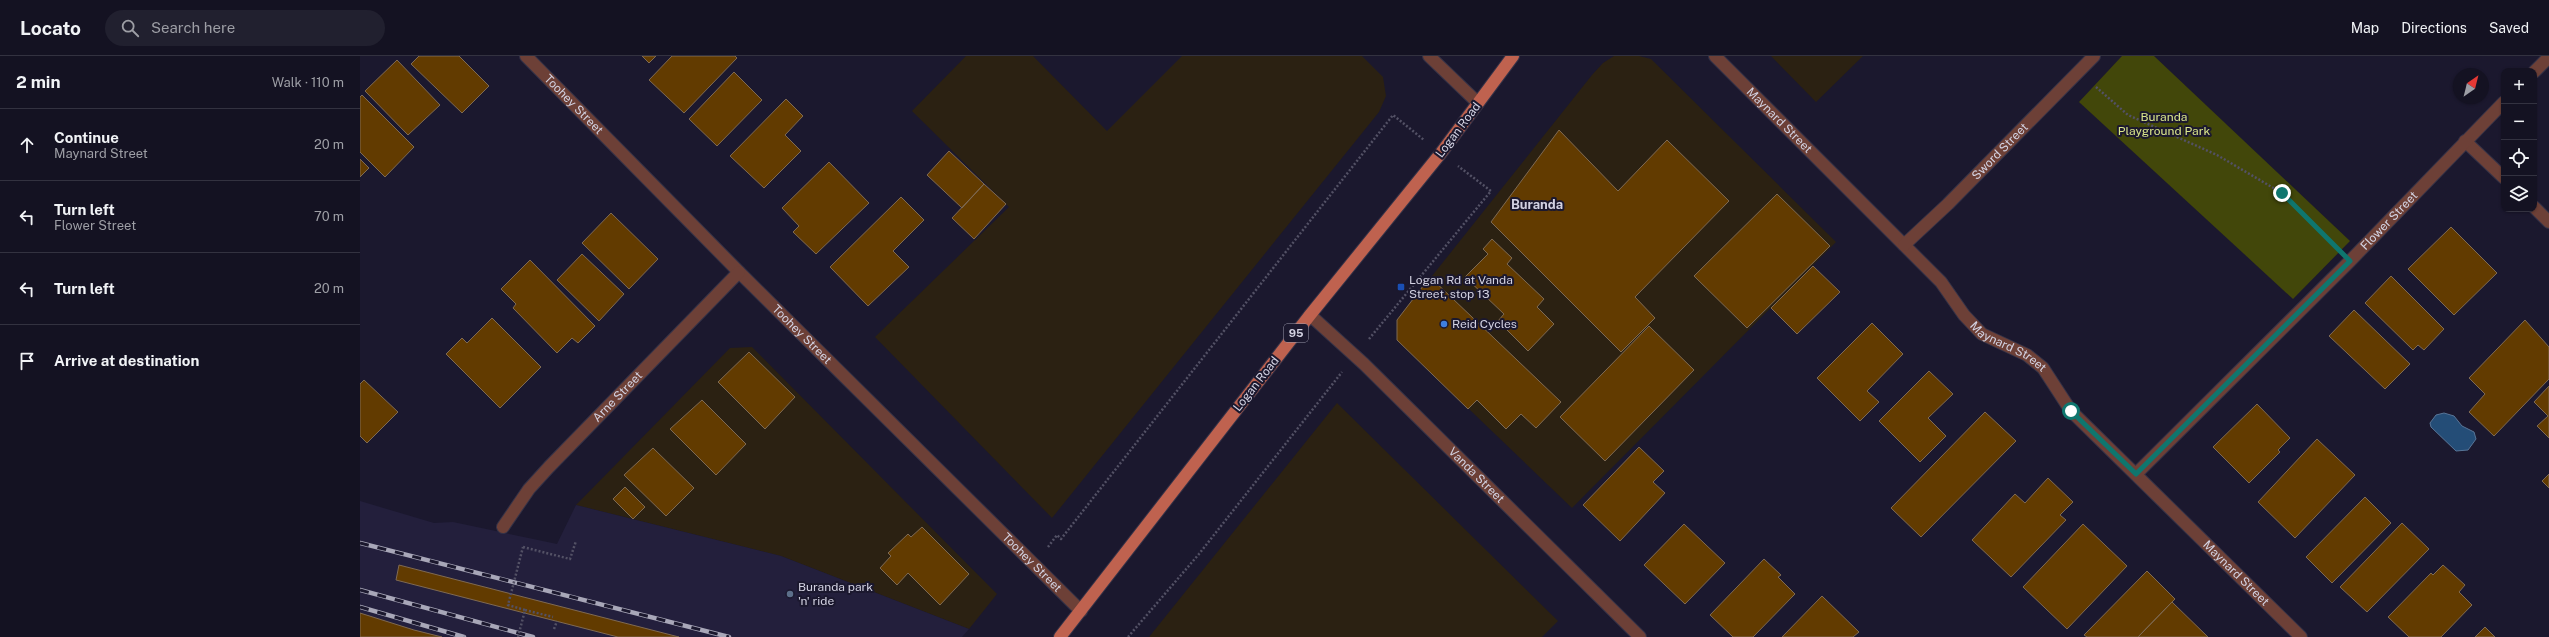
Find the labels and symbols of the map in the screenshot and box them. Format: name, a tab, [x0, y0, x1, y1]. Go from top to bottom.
north arrow	[2453, 68, 2489, 104]
street label: Toohey Street	[541, 72, 606, 137]
street label: Maynard Street	[1744, 85, 1815, 156]
street label: Logan Road	[1433, 100, 1483, 160]
park label: Buranda Playground Park	[2118, 110, 2210, 138]
street label: Sword Street	[1969, 120, 2031, 183]
route end	[2273, 184, 2291, 202]
street label: Flower Street	[2358, 188, 2421, 253]
district label: Buranda	[1511, 197, 1563, 212]
place label: Logan Rd at Vanda Street, stop 13	[1409, 273, 1513, 301]
marker: Logan Rd at Vanda Street, stop 13	[1396, 282, 1406, 292]
street label: Toohey Street	[769, 302, 835, 367]
place label: Reid Cycles	[1452, 317, 1517, 331]
marker: Reid Cycles	[1439, 319, 1449, 329]
street label: Maynard Street	[1967, 319, 2049, 375]
road number: 95	[1284, 324, 1308, 342]
street label: Logan Road	[1230, 354, 1282, 414]
street label: Arne Street	[590, 368, 645, 425]
route start	[2062, 402, 2080, 420]
street label: Vanda Street	[1446, 445, 1507, 506]
street label: Toohey Street	[999, 530, 1065, 595]
street label: Maynard Street	[2200, 538, 2272, 609]
place label: Buranda park 'n' ride	[798, 580, 873, 608]
marker: Buranda park 'n' ride	[785, 589, 795, 599]

